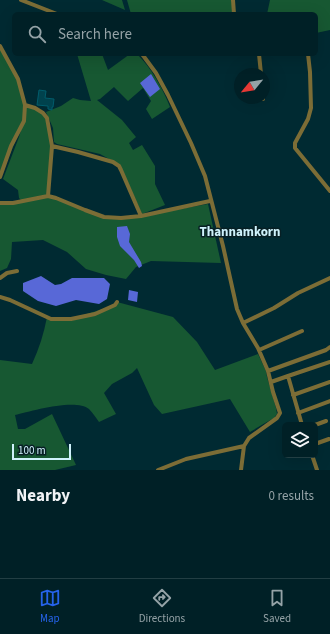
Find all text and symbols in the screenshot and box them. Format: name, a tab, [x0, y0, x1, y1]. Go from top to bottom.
search box	[12, 12, 318, 56]
icon: search	[26, 23, 48, 45]
text: Search here	[58, 24, 132, 45]
north arrow	[234, 68, 270, 104]
district label: Thannamkorn	[200, 223, 280, 241]
map controls	[282, 422, 318, 458]
button: layers	[282, 422, 318, 458]
scale bar	[12, 442, 71, 461]
text: 100 m	[18, 443, 46, 458]
text: Nearby	[16, 484, 70, 508]
text: 0 results	[269, 487, 314, 505]
tab: Map	[39, 587, 61, 626]
tab: Directions	[139, 587, 185, 626]
tab: Saved	[263, 587, 291, 626]

